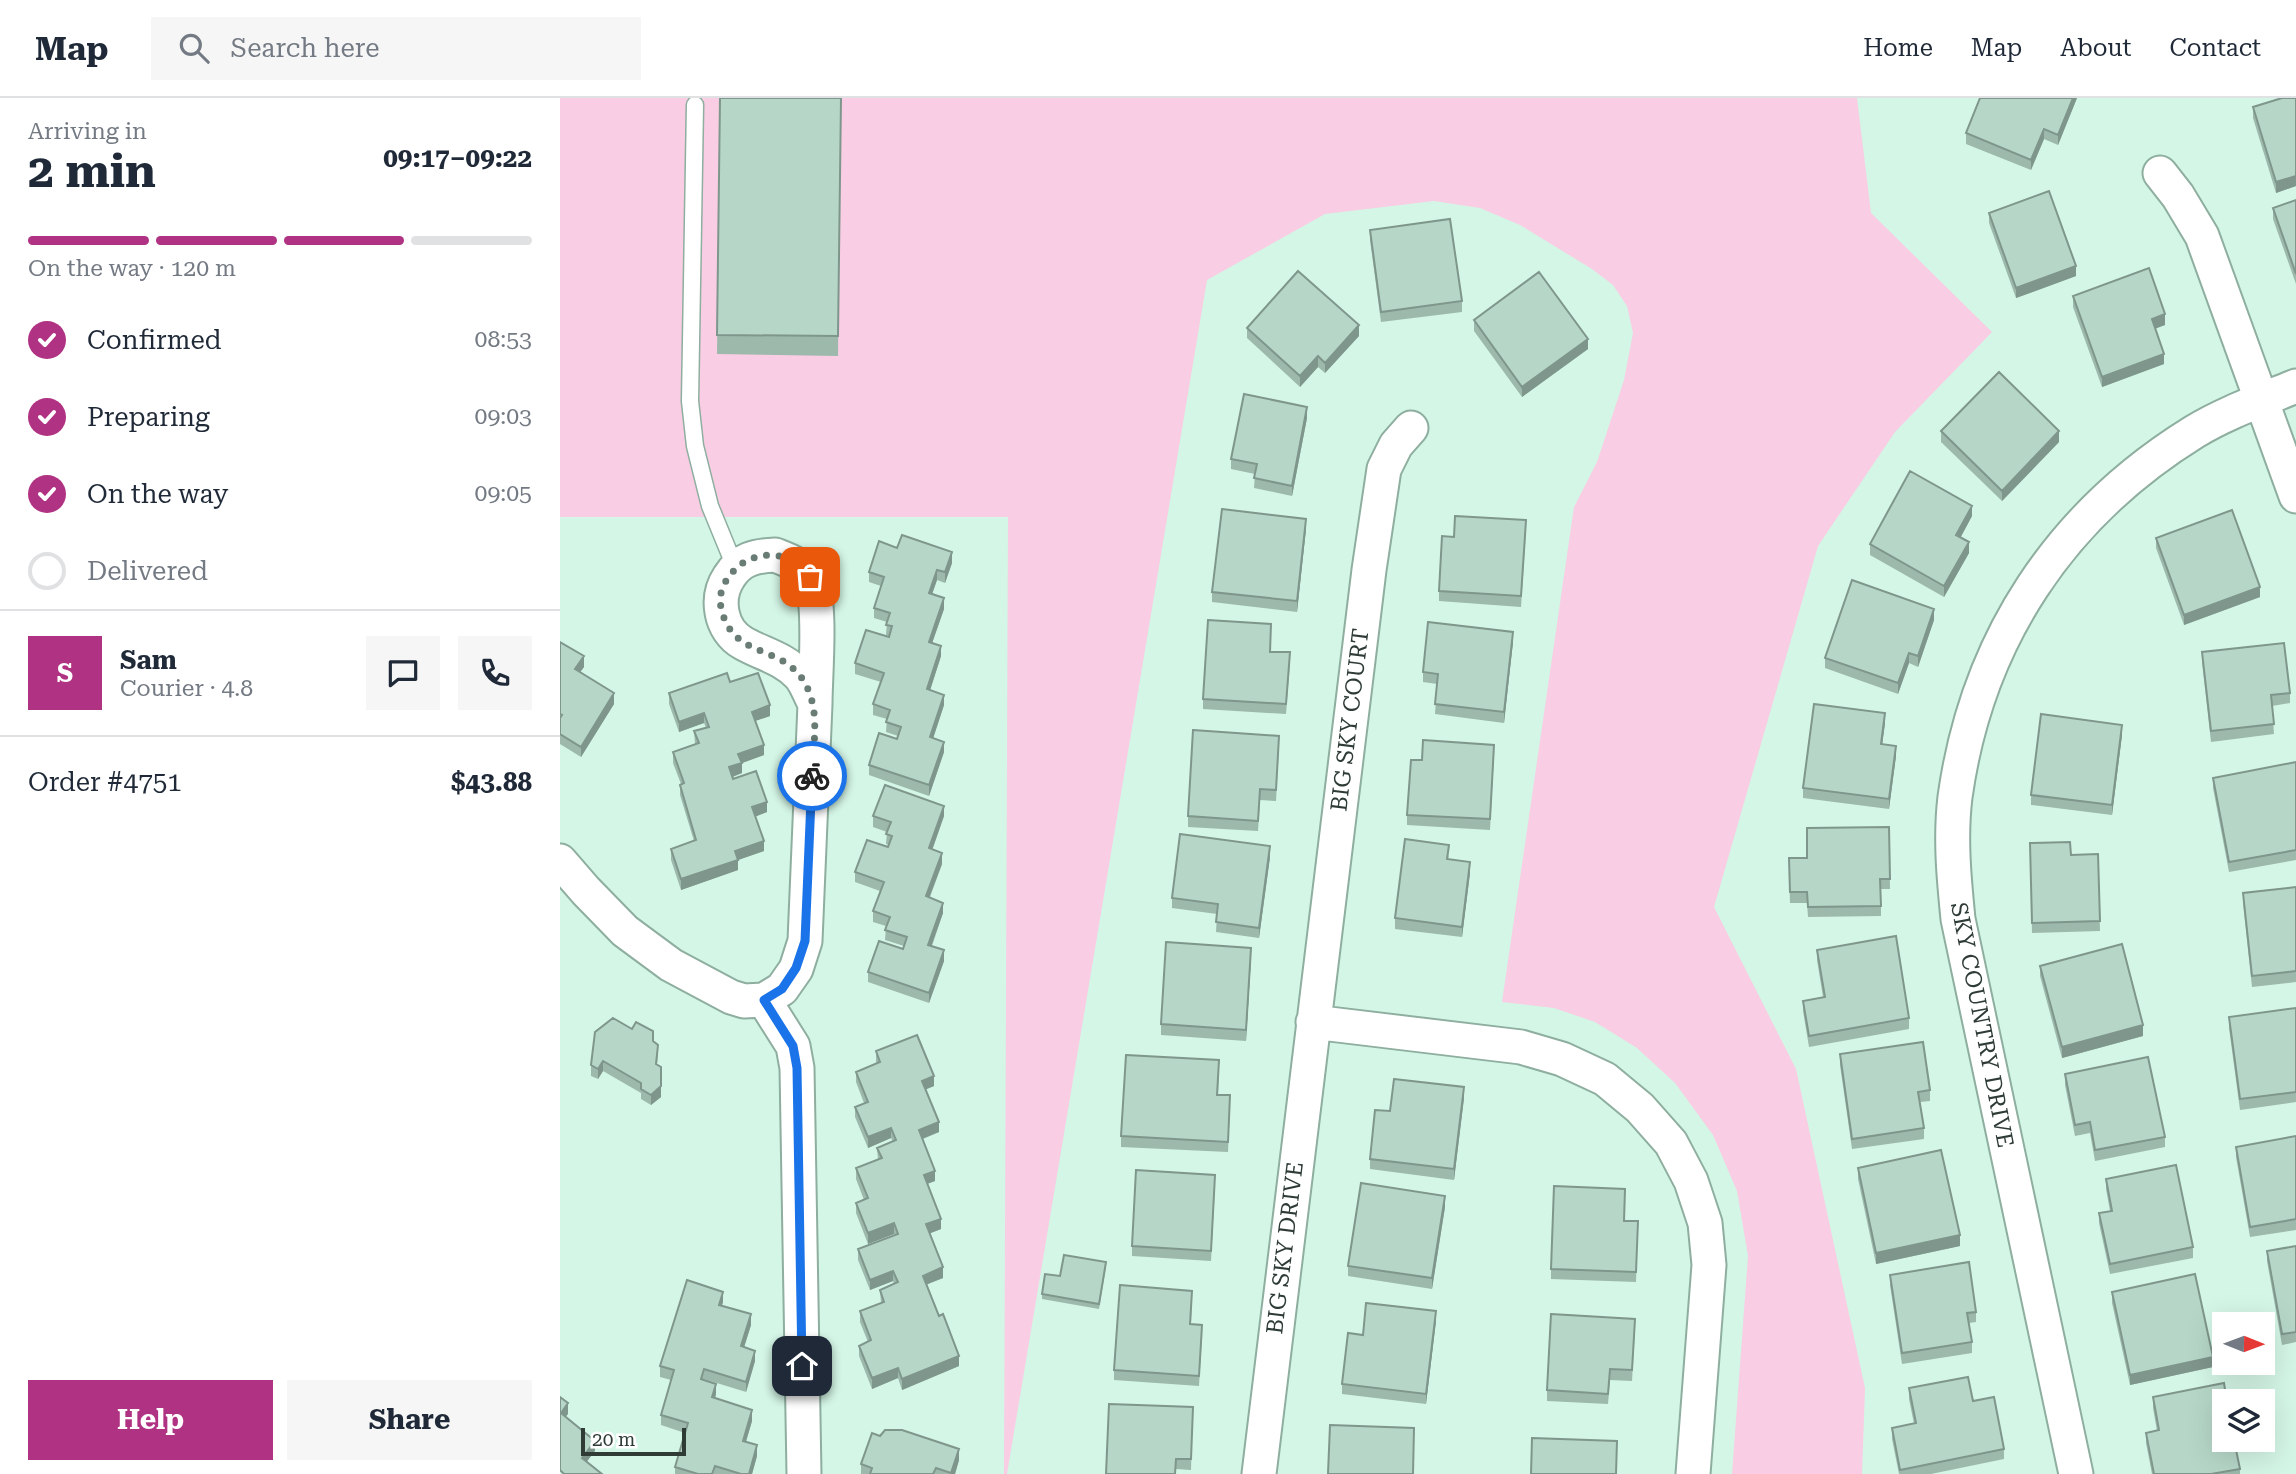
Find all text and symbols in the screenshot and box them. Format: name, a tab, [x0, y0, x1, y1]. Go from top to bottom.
search box	[151, 17, 641, 80]
text: Map	[35, 29, 109, 68]
icon: search	[175, 29, 213, 67]
text: Search here	[231, 33, 380, 63]
text: Home	[1863, 34, 1933, 62]
text: Map	[1971, 34, 2022, 62]
text: About	[2060, 34, 2131, 62]
text: Contact	[2169, 34, 2261, 62]
text: Arriving in	[28, 118, 147, 145]
text: 09:17–09:22	[383, 143, 532, 173]
text: 2 min	[28, 144, 156, 198]
text: On the way · 120 m	[28, 255, 236, 282]
icon: check	[28, 321, 66, 359]
text: Confirmed	[87, 325, 222, 355]
text: 08:53	[475, 326, 532, 353]
icon: check	[28, 398, 66, 436]
text: Preparing	[87, 402, 210, 432]
text: 09:03	[475, 403, 532, 430]
icon: check	[28, 475, 66, 513]
text: On the way	[87, 479, 228, 509]
text: 09:05	[475, 480, 532, 507]
pin	[780, 547, 840, 607]
text: Delivered	[87, 556, 208, 586]
icon: bag	[791, 558, 829, 596]
street label: BIG SKY COURT	[1325, 627, 1375, 813]
button: chat	[366, 636, 440, 710]
button: phone	[458, 636, 532, 710]
text: Sam	[120, 645, 177, 675]
text: S	[57, 658, 73, 688]
text: Courier · 4.8	[120, 675, 253, 702]
courier	[777, 741, 847, 811]
icon: bike	[793, 757, 831, 795]
text: Order #4751	[28, 767, 182, 797]
text: $43.88	[451, 767, 532, 797]
street label: SKY COUNTRY DRIVE	[1945, 900, 2019, 1150]
street label: BIG SKY DRIVE	[1261, 1160, 1309, 1336]
north arrow	[2212, 1312, 2275, 1376]
map controls	[2212, 1312, 2275, 1452]
pin	[772, 1336, 832, 1396]
icon: home	[783, 1347, 821, 1385]
button: Help	[28, 1380, 273, 1460]
button: Share	[287, 1380, 532, 1460]
button: layers	[2212, 1389, 2275, 1452]
scale bar	[581, 1425, 686, 1457]
text: 20 m	[592, 1428, 635, 1451]

